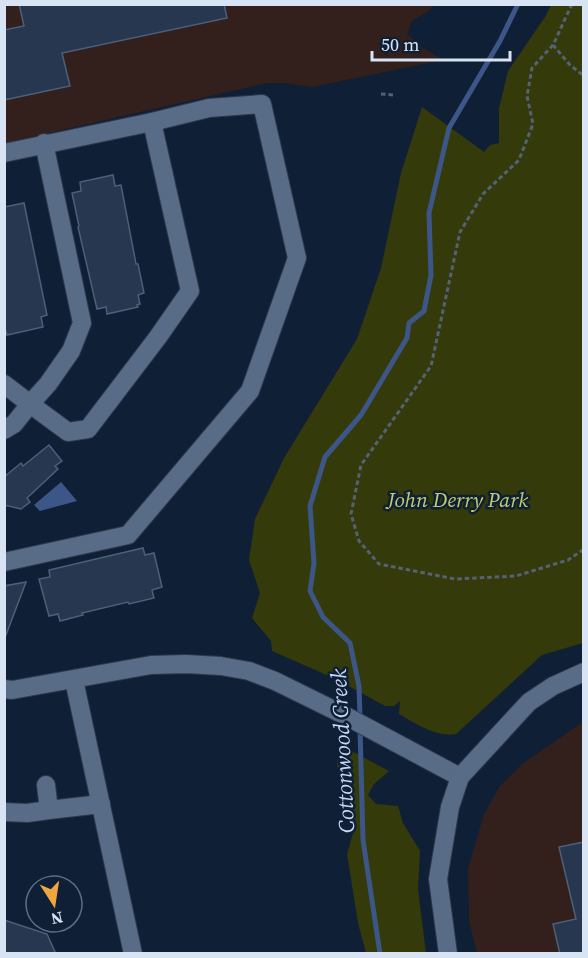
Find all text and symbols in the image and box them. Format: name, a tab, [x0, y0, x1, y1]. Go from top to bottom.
scale bar	[372, 24, 510, 62]
text: 50 m	[381, 32, 419, 57]
park label: John Derry Park	[385, 485, 528, 514]
water label: Cottonwood Creek	[323, 667, 361, 834]
north arrow	[24, 874, 84, 934]
text: N	[49, 907, 65, 931]

